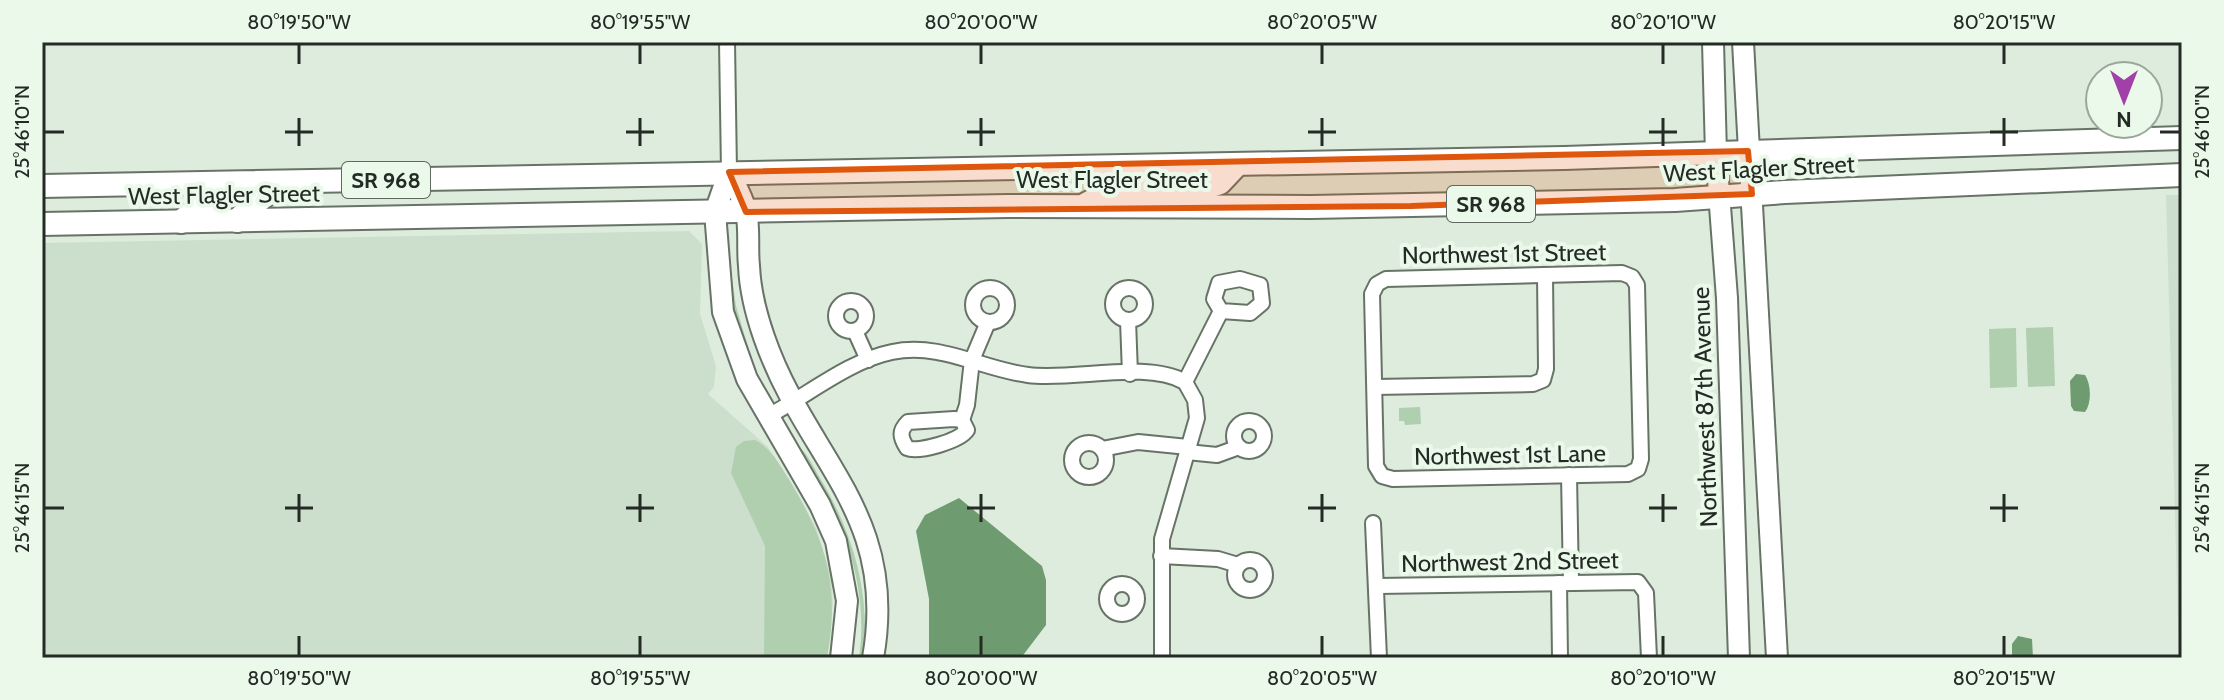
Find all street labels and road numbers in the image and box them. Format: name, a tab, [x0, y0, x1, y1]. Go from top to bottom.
street label: West Flagler Street	[1663, 149, 1855, 188]
road number: SR 968	[342, 162, 430, 198]
street label: West Flagler Street	[1016, 165, 1208, 194]
street label: West Flagler Street	[128, 178, 320, 211]
road number: SR 968	[1447, 186, 1535, 222]
street label: Northwest 1st Street	[1402, 237, 1606, 270]
street label: Northwest 87th Avenue	[1686, 286, 1723, 528]
street label: Northwest 1st Lane	[1414, 438, 1606, 471]
street label: Northwest 2nd Street	[1401, 545, 1619, 578]

